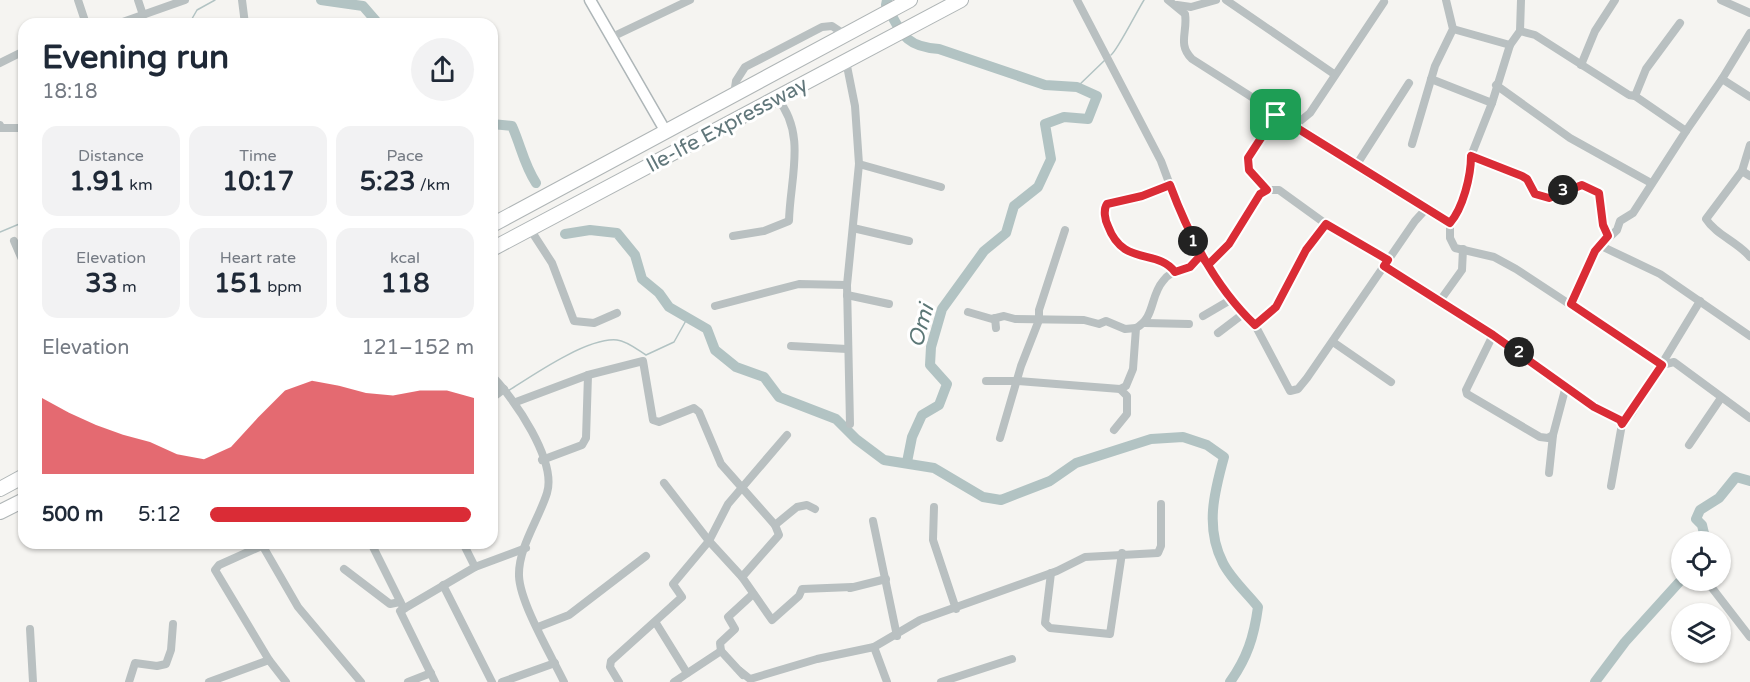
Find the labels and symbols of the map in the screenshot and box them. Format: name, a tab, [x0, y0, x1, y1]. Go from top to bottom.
street label: Ile-Ife Expressway	[642, 72, 812, 178]
pin	[1250, 89, 1301, 140]
pin: 3	[1548, 175, 1578, 205]
pin: 1	[1178, 226, 1208, 256]
water label: Omi	[903, 299, 940, 350]
pin: 2	[1504, 337, 1534, 367]

